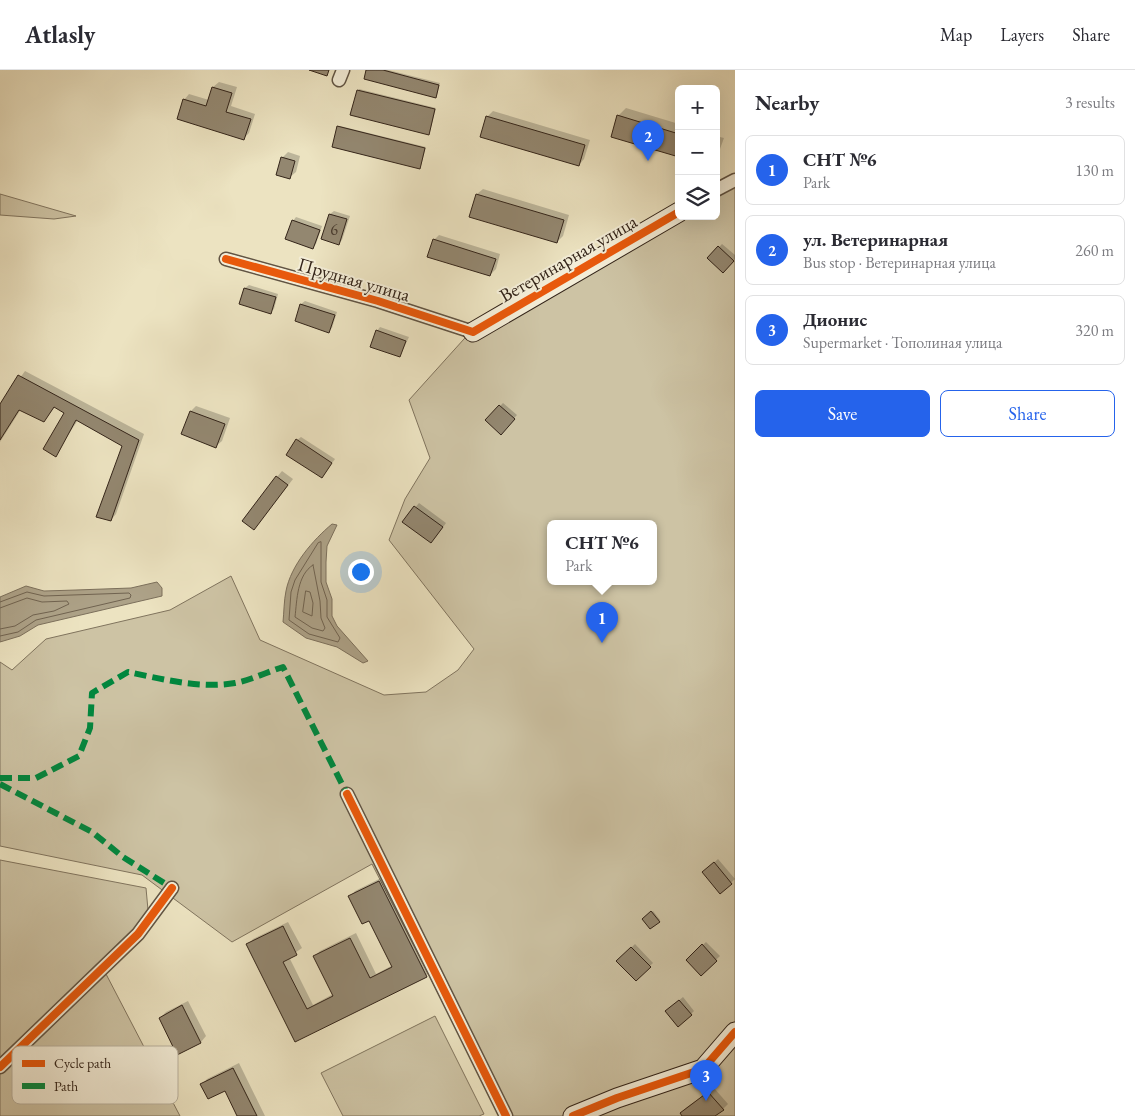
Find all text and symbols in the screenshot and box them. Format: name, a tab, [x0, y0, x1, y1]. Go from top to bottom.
text: Atlasly	[25, 19, 95, 50]
text: Map	[940, 23, 972, 46]
text: Layers	[1000, 23, 1044, 46]
text: Share	[1072, 23, 1110, 46]
map controls	[675, 85, 720, 220]
button: +	[675, 85, 720, 130]
text: Nearby	[755, 89, 819, 116]
text: 3 results	[1065, 92, 1115, 113]
pin: 2	[632, 120, 664, 161]
button: −	[675, 130, 720, 175]
text: СНТ №6	[803, 147, 877, 172]
text: 1	[768, 160, 776, 181]
text: 130 m	[1075, 160, 1114, 181]
text: Park	[803, 172, 830, 193]
button: layers	[675, 175, 720, 220]
street label: Ветеринарная улица	[495, 209, 642, 308]
house number: 6	[330, 219, 338, 240]
text: ул. Ветеринарная	[803, 227, 948, 252]
text: 2	[768, 240, 776, 261]
text: 260 m	[1075, 240, 1114, 261]
street label: Прудная улица	[295, 252, 413, 308]
text: Bus stop · Ветеринарная улица	[803, 252, 996, 273]
text: Дионис	[803, 307, 867, 332]
text: 3	[768, 320, 776, 341]
text: 320 m	[1075, 320, 1114, 341]
text: Supermarket · Тополиная улица	[803, 332, 1002, 353]
button: Save	[755, 390, 930, 437]
button: Share	[940, 390, 1115, 437]
popup	[547, 520, 657, 585]
text: СНТ №6	[565, 530, 639, 555]
text: Park	[565, 555, 592, 576]
your location	[348, 559, 374, 585]
pin: 1	[586, 602, 618, 643]
legend	[12, 1046, 178, 1104]
text: Cycle path	[54, 1054, 111, 1072]
pin: 3	[690, 1060, 722, 1101]
text: Path	[54, 1077, 78, 1095]

